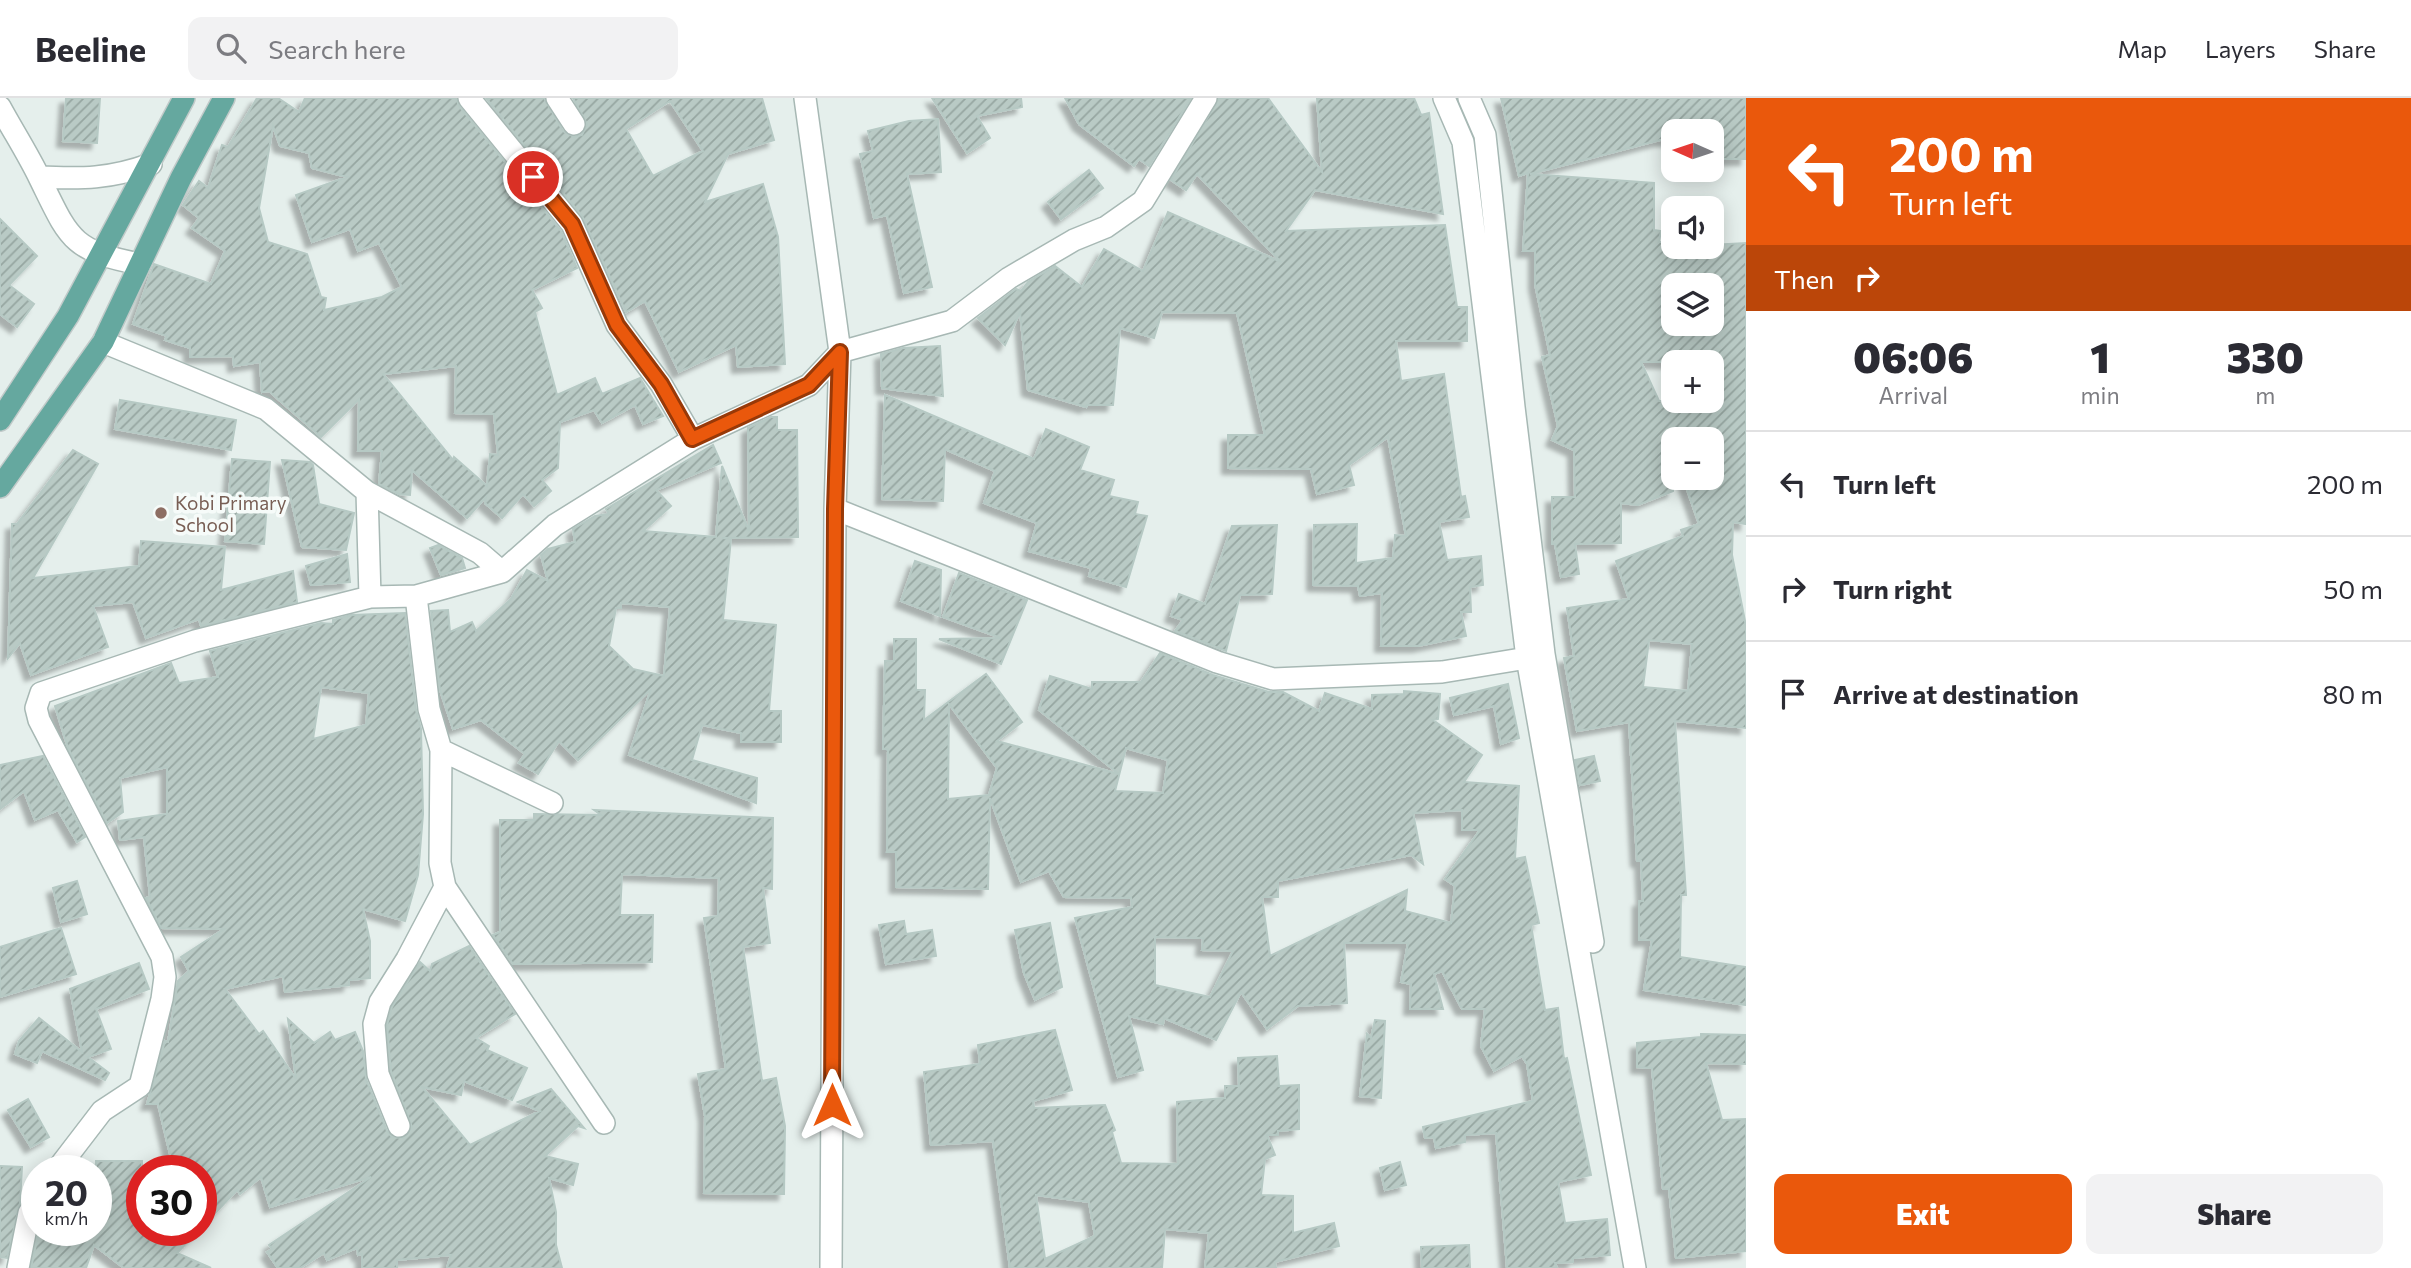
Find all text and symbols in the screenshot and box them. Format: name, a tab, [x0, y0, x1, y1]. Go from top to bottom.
search box	[188, 17, 678, 80]
text: Beeline	[35, 28, 146, 69]
icon: search	[212, 29, 250, 67]
text: Search here	[268, 33, 406, 64]
text: Map	[2118, 34, 2167, 63]
text: Layers	[2205, 34, 2276, 63]
text: Share	[2314, 34, 2376, 63]
north arrow	[1661, 119, 1724, 182]
map controls	[1661, 119, 1724, 490]
text: 200 m	[1889, 122, 2034, 182]
icon: left	[1774, 126, 1865, 217]
pin	[503, 147, 563, 207]
icon: arrive	[514, 158, 552, 196]
text: Turn left	[1889, 182, 2013, 222]
button: sound	[1661, 196, 1724, 259]
icon: right	[1848, 259, 1886, 297]
text: Then	[1774, 263, 1834, 294]
button: layers	[1661, 273, 1724, 336]
text: 06:06	[1853, 330, 1973, 382]
text: 1	[2090, 330, 2110, 382]
text: 330	[2227, 330, 2304, 382]
button: +	[1661, 350, 1724, 413]
text: Arrival	[1878, 381, 1948, 409]
text: min	[2080, 381, 2120, 409]
text: m	[2255, 381, 2275, 409]
button: −	[1661, 427, 1724, 490]
icon: left	[1774, 465, 1812, 503]
text: Turn left	[1833, 468, 1936, 499]
text: 200 m	[2307, 468, 2383, 499]
place label: Kobi Primary School	[175, 491, 287, 536]
marker: Kobi Primary School	[153, 505, 169, 521]
icon: right	[1774, 570, 1812, 608]
text: Turn right	[1833, 573, 1952, 604]
text: 50 m	[2323, 573, 2383, 604]
icon: arrive	[1774, 675, 1812, 713]
text: Arrive at destination	[1833, 678, 2079, 709]
text: 80 m	[2323, 678, 2383, 709]
position arrow	[795, 1068, 869, 1142]
speed limit sign: 30	[126, 1155, 217, 1246]
text: 20	[45, 1170, 88, 1213]
button: Exit	[1774, 1174, 2072, 1254]
button: Share	[2086, 1174, 2383, 1254]
text: km/h	[45, 1207, 88, 1229]

